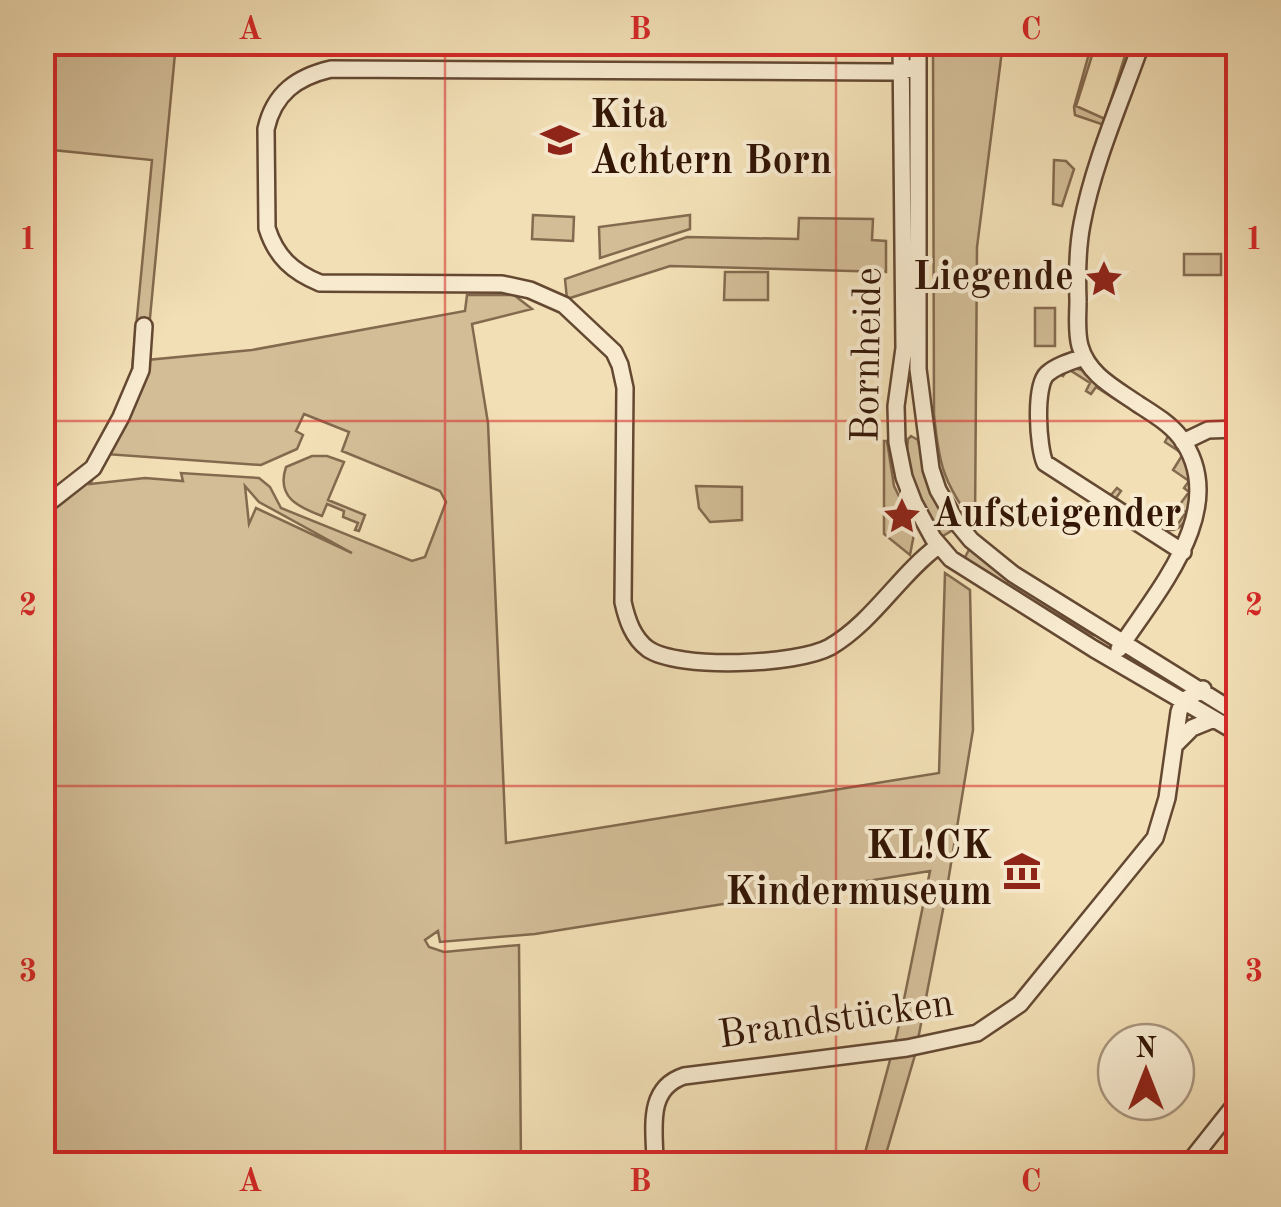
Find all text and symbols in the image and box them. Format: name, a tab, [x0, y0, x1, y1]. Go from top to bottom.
text: A	[238, 15, 262, 47]
text: B	[629, 15, 651, 47]
text: C	[1020, 15, 1042, 47]
place label: Kita Achtern Born	[590, 97, 832, 183]
school or university icon: Kita Achtern Born	[539, 119, 581, 161]
text: 1	[19, 225, 37, 257]
text: 1	[1245, 225, 1263, 257]
place icon: Liegende	[1083, 258, 1125, 300]
place label: Liegende	[913, 259, 1074, 299]
street label: Bornheide	[847, 267, 891, 443]
place icon: Aufsteigender	[881, 495, 923, 537]
place label: Aufsteigender	[932, 496, 1182, 536]
text: 2	[19, 591, 37, 623]
text: 2	[1245, 591, 1263, 623]
place label: KL!CK Kindermuseum	[725, 828, 992, 914]
museum icon: KL!CK Kindermuseum	[1001, 850, 1043, 892]
text: 3	[19, 957, 37, 989]
text: 3	[1245, 957, 1263, 989]
street label: Brandstücken	[716, 985, 956, 1057]
north arrow	[1096, 1022, 1196, 1122]
text: N	[1135, 1036, 1157, 1064]
text: A	[238, 1167, 262, 1199]
text: B	[629, 1167, 651, 1199]
text: C	[1020, 1167, 1042, 1199]

